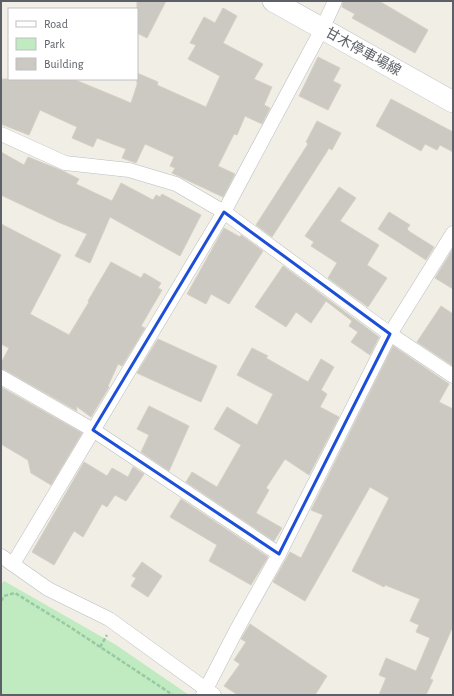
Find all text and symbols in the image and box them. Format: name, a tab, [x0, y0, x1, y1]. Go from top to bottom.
legend	[8, 8, 138, 80]
text: Road	[44, 18, 68, 30]
street label: 甘木停車場線	[323, 25, 404, 78]
text: Park	[44, 38, 65, 50]
text: Building	[44, 58, 84, 70]

